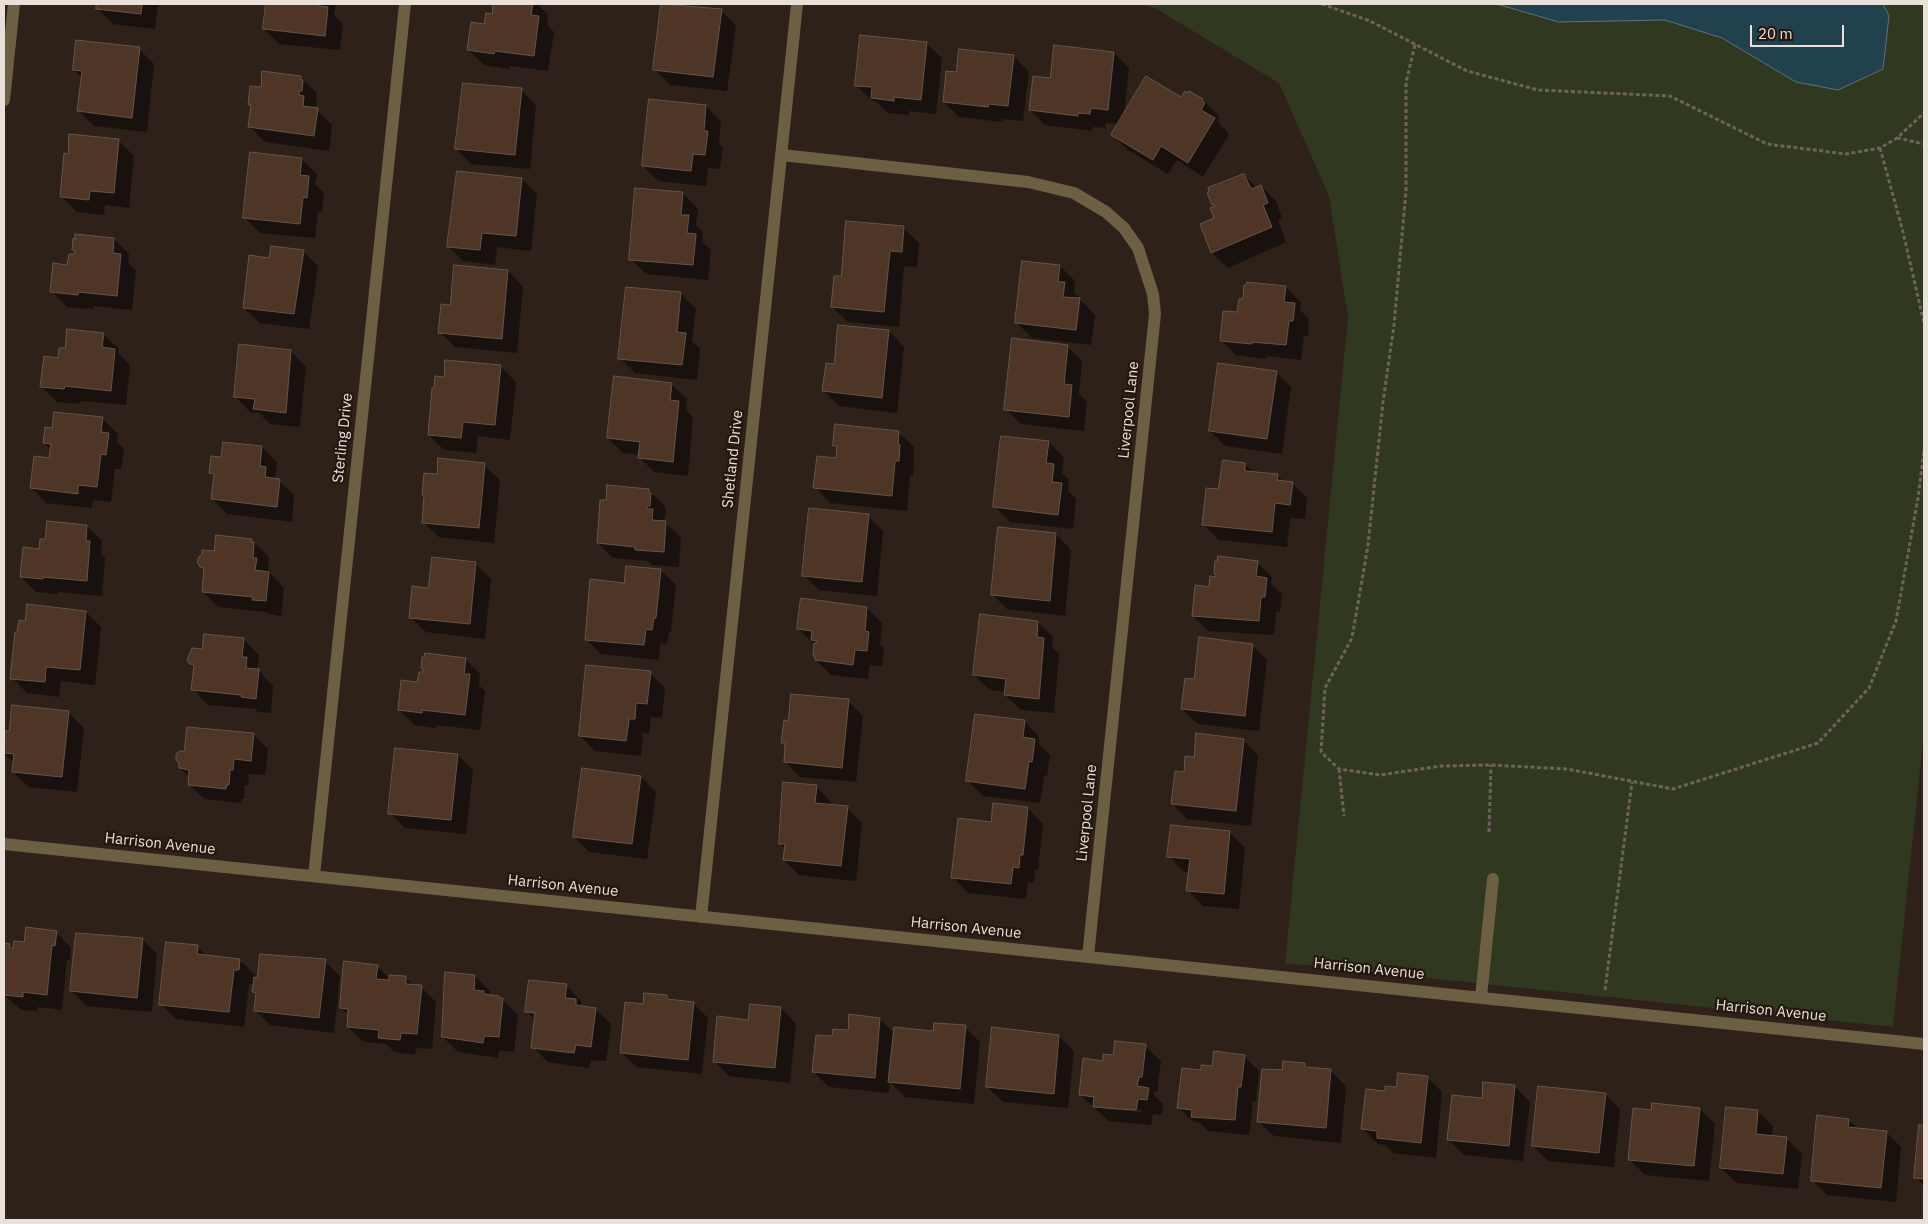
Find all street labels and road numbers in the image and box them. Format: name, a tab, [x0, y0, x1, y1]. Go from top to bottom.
street label: Liverpool Lane	[1115, 361, 1143, 459]
street label: Sterling Drive	[329, 392, 357, 484]
street label: Shetland Drive	[719, 409, 747, 509]
street label: Liverpool Lane	[1073, 764, 1101, 862]
street label: Harrison Avenue	[104, 829, 216, 859]
street label: Harrison Avenue	[507, 871, 619, 901]
street label: Harrison Avenue	[910, 913, 1022, 943]
street label: Harrison Avenue	[1313, 954, 1425, 984]
street label: Harrison Avenue	[1715, 996, 1827, 1026]

